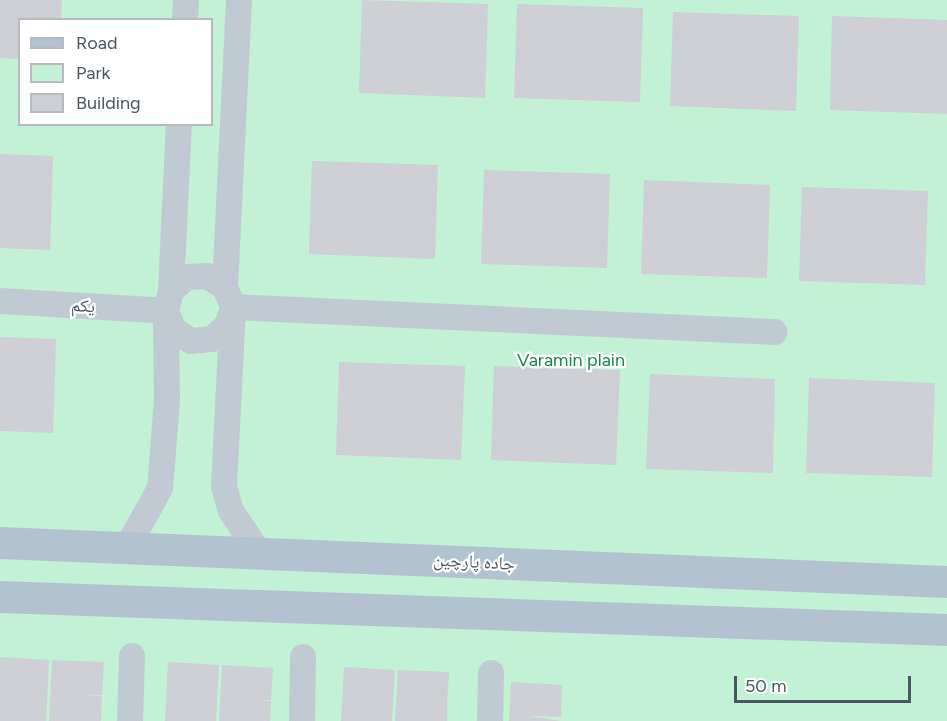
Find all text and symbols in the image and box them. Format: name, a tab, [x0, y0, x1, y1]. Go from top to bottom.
legend	[18, 18, 213, 126]
text: Road	[76, 32, 117, 54]
text: Park	[76, 62, 110, 84]
text: Building	[76, 92, 141, 114]
street label: یکم	[70, 295, 96, 317]
park label: Varamin plain	[517, 349, 625, 371]
street label: جاده پارچین	[433, 549, 515, 575]
scale bar	[737, 664, 914, 702]
text: 50 m	[745, 675, 787, 697]

